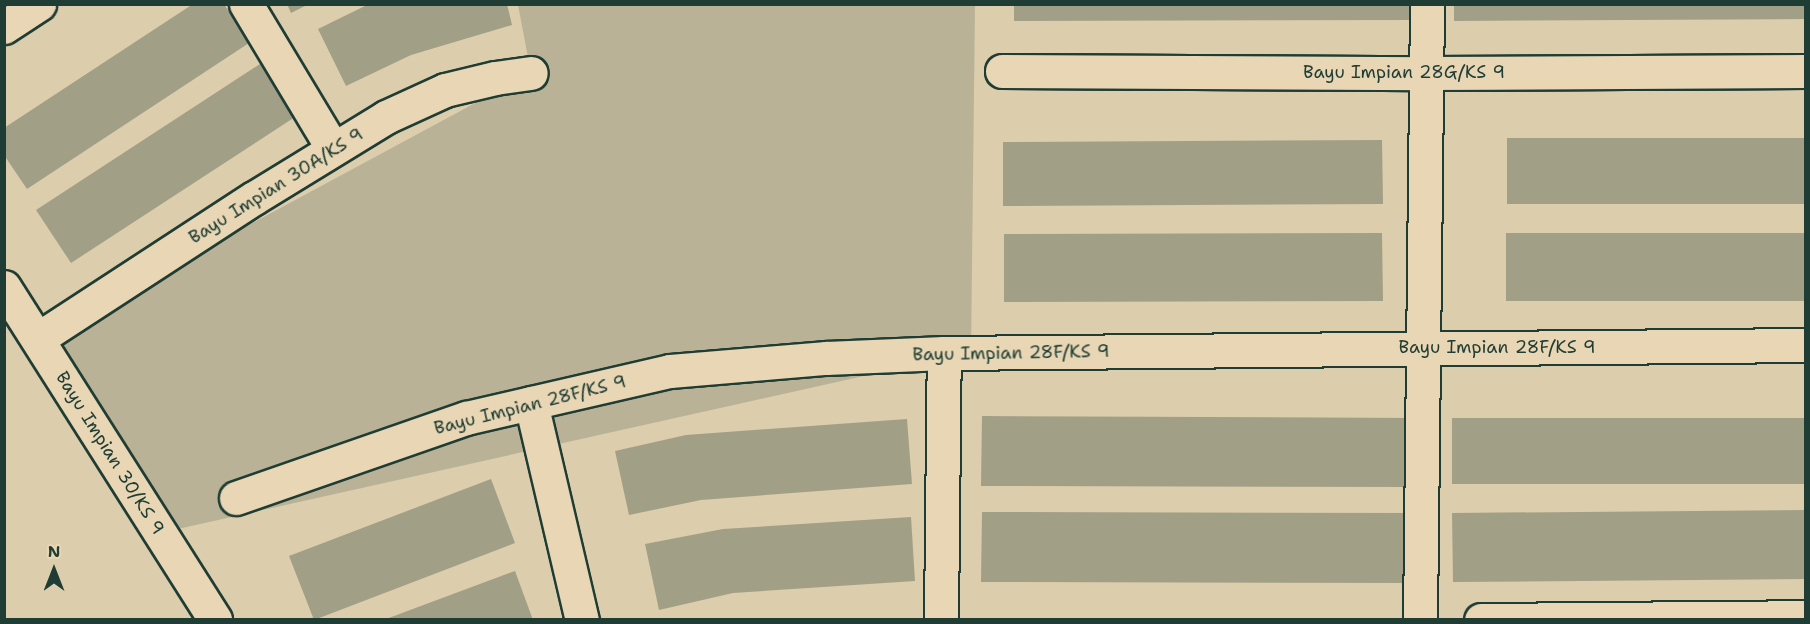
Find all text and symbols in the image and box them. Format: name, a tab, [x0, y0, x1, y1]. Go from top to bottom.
street label: Bayu Impian 28G/KS 9	[1303, 61, 1505, 83]
street label: Bayu Impian 30A/KS 9	[185, 123, 367, 249]
street label: Bayu Impian 28F/KS 9	[1398, 336, 1596, 358]
street label: Bayu Impian 28F/KS 9	[912, 340, 1110, 366]
street label: Bayu Impian 30/KS 9	[51, 368, 169, 538]
street label: Bayu Impian 28F/KS 9	[432, 371, 628, 439]
north arrow	[24, 540, 84, 600]
text: N	[48, 541, 60, 562]

